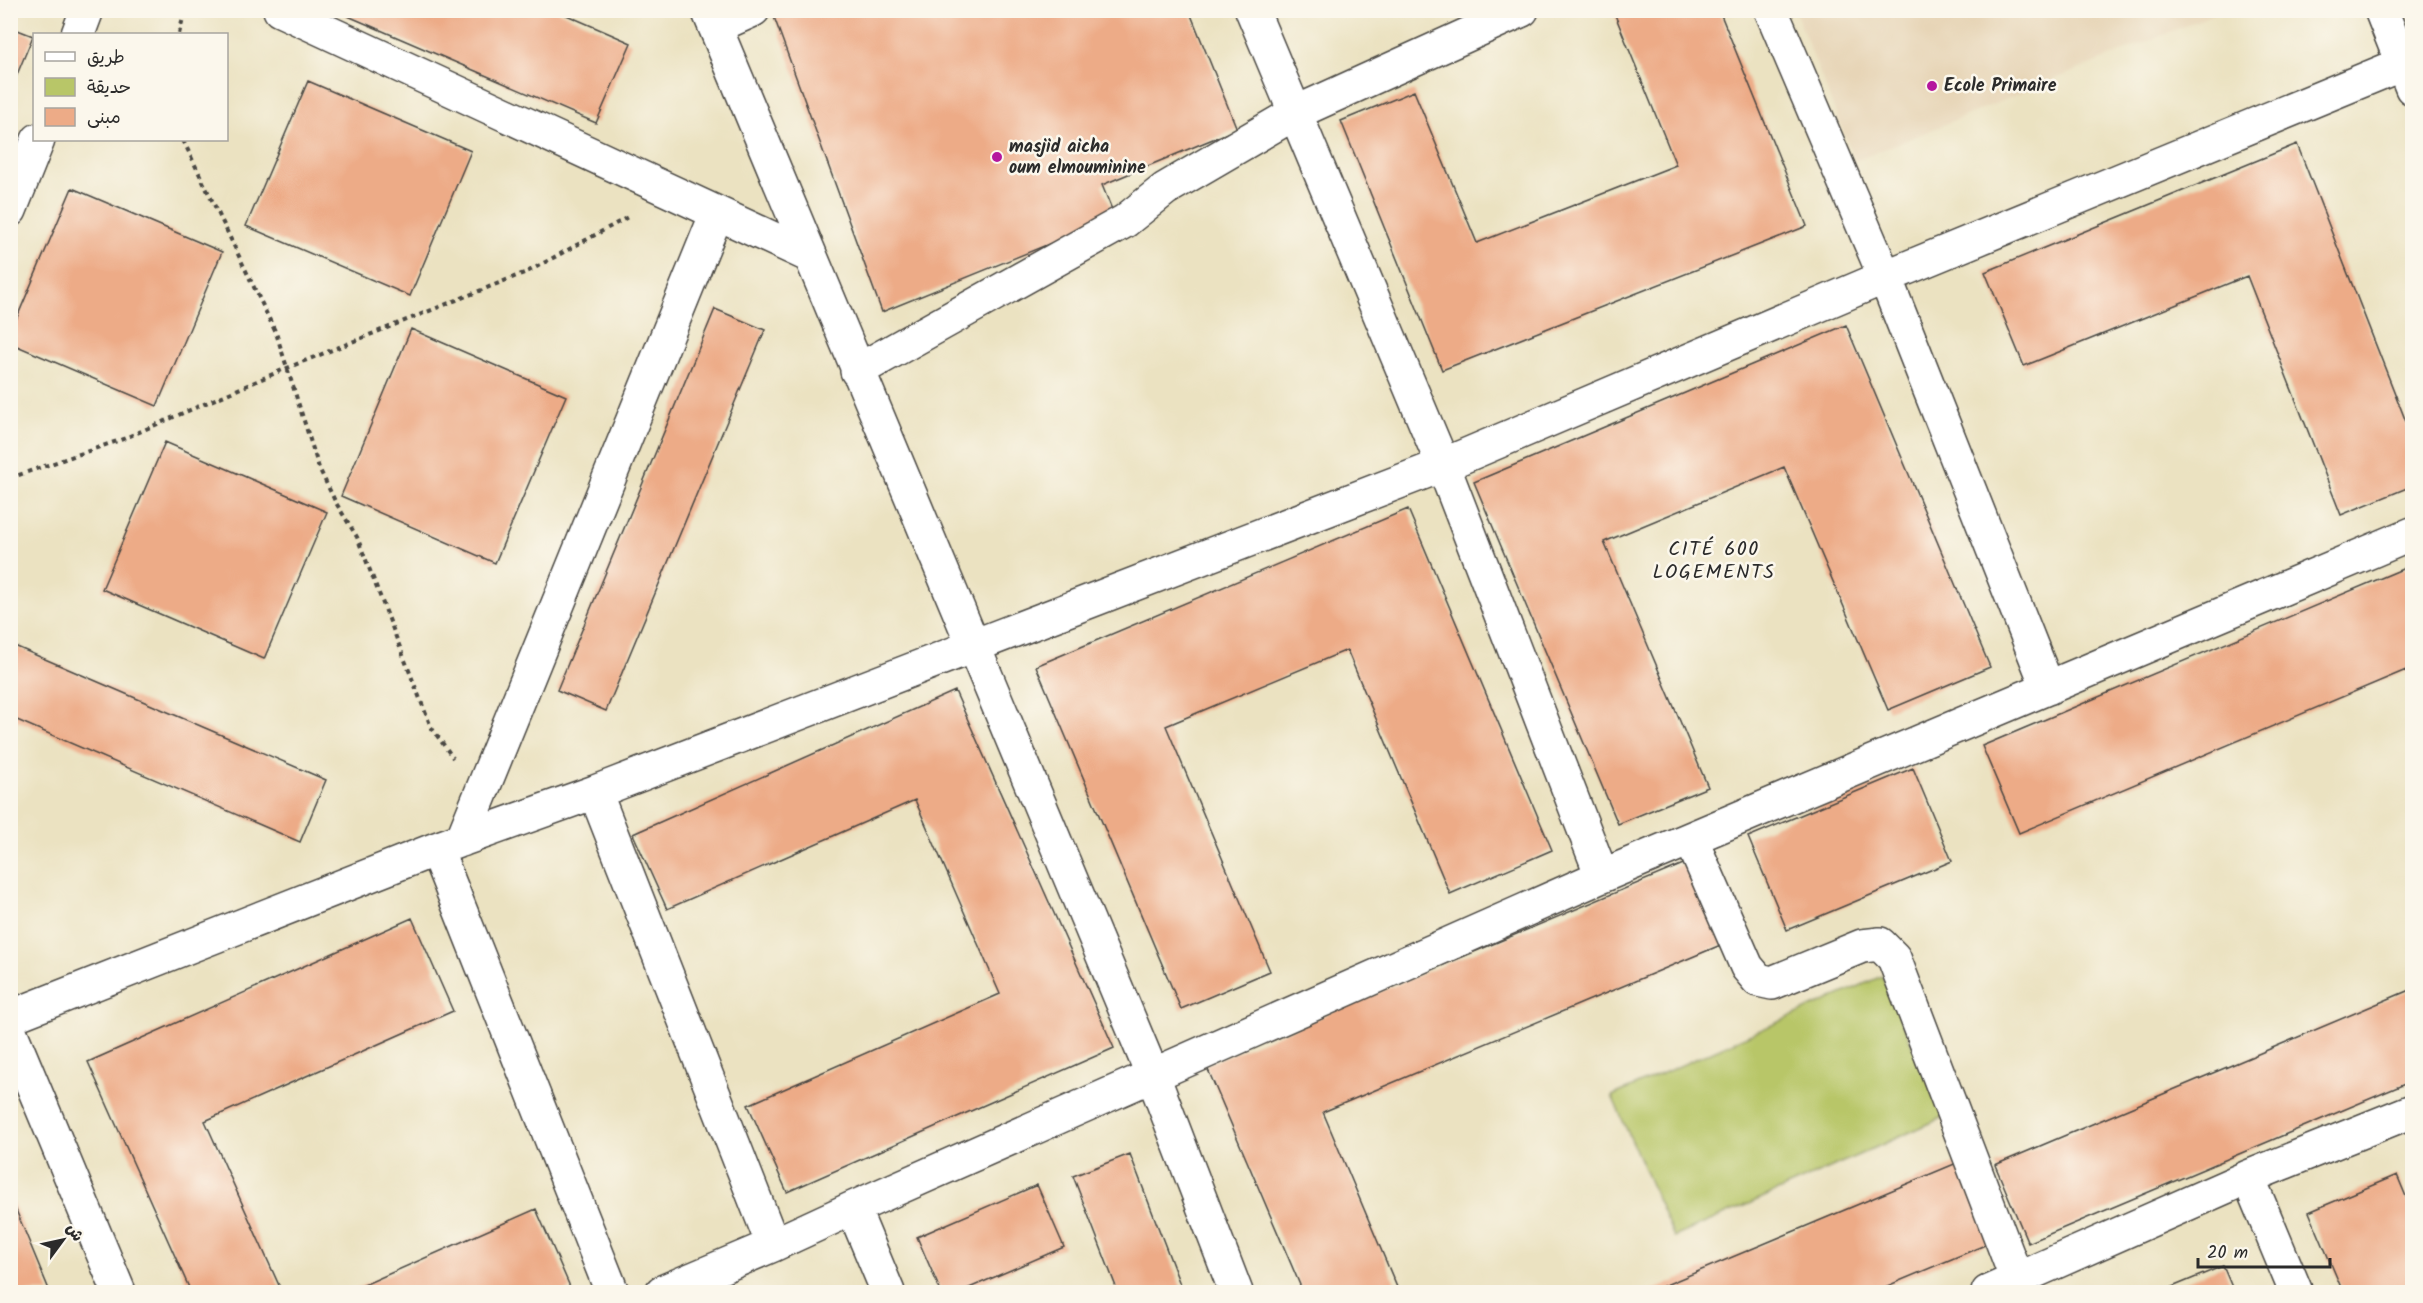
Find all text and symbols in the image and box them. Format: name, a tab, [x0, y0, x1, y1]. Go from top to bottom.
legend	[33, 33, 228, 141]
text: طريق	[87, 44, 125, 73]
place label: Ecole Primaire	[1944, 72, 2057, 101]
text: حديقة	[87, 74, 131, 103]
marker: Ecole Primaire	[1925, 79, 1939, 93]
text: مبنى	[87, 104, 121, 133]
place label: masjid aicha oum elmouminine	[1009, 133, 1146, 183]
marker: masjid aicha oum elmouminine	[990, 150, 1004, 164]
district label: CITÉ 600 LOGEMENTS	[1653, 534, 1775, 589]
north arrow	[33, 1210, 93, 1270]
text: ش	[59, 1218, 90, 1247]
scale bar	[2198, 1231, 2330, 1269]
text: 20 m	[2207, 1239, 2248, 1268]

